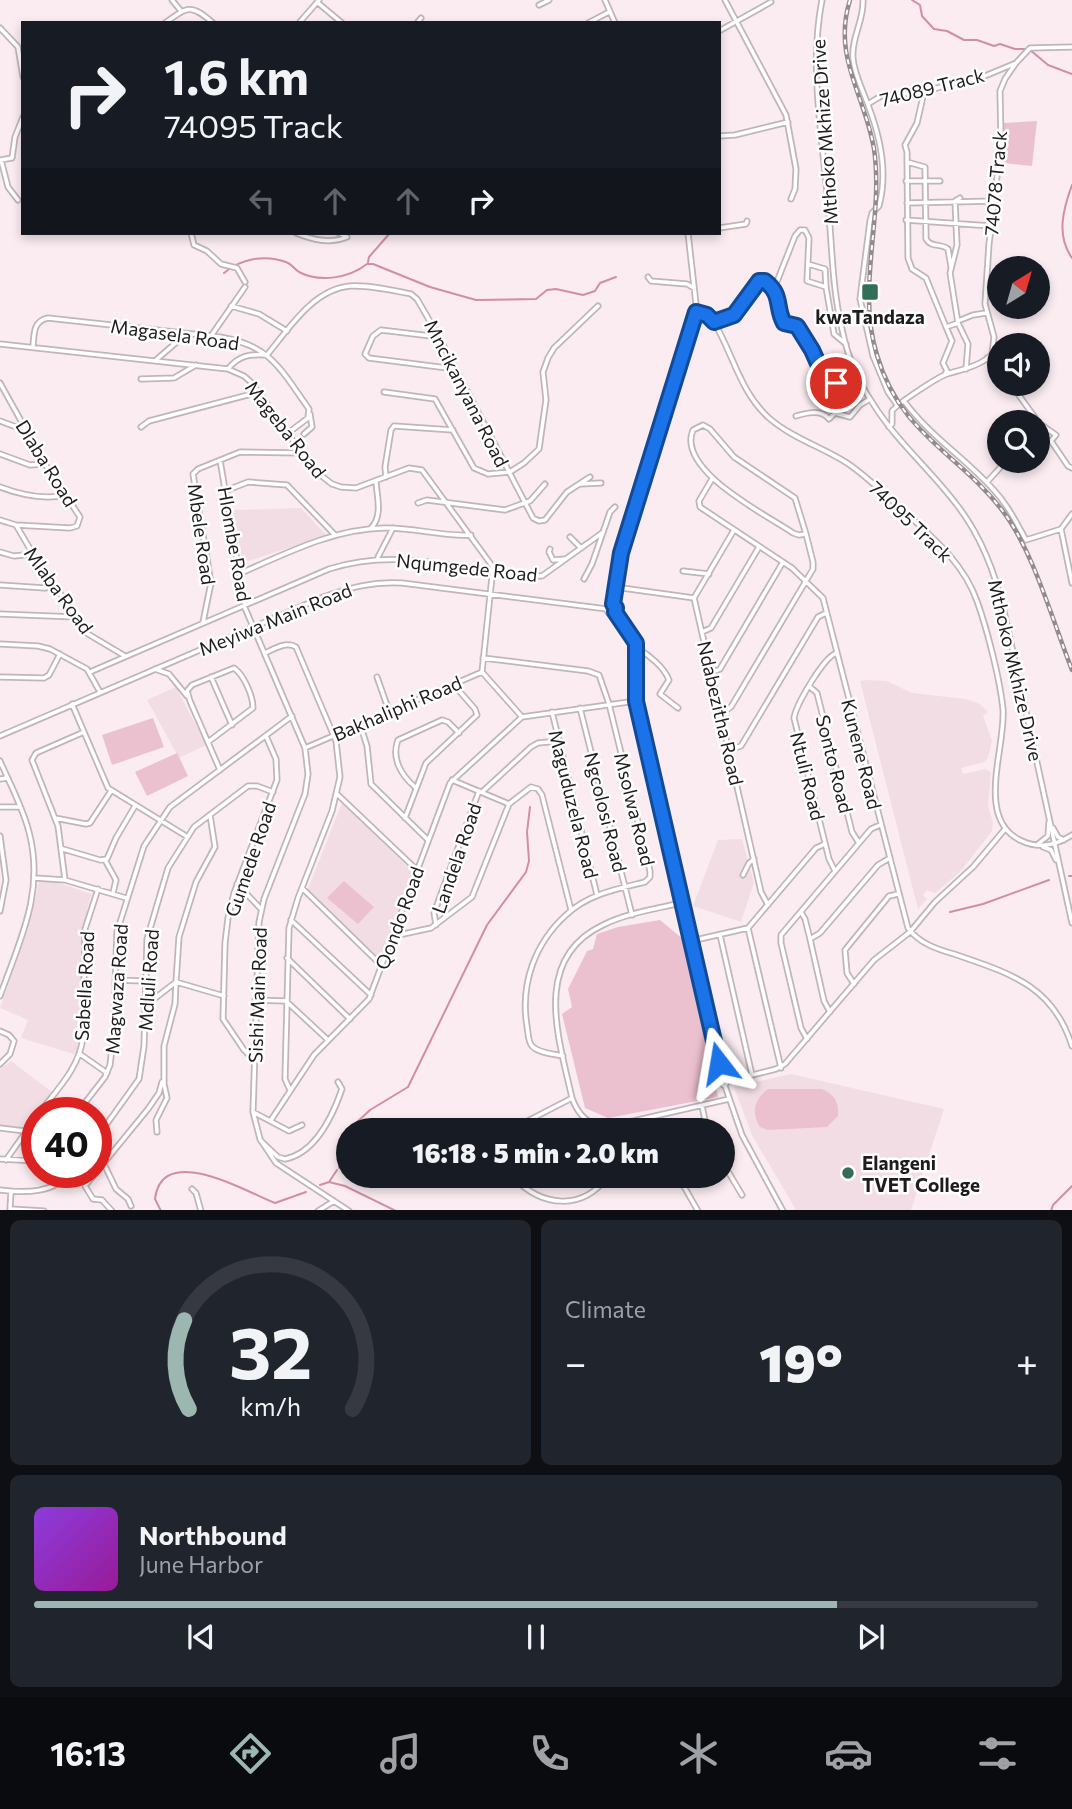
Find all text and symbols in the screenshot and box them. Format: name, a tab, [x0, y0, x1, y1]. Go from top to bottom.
street label: Mthoko Mkhize Drive	[806, 39, 842, 225]
text: 1.6 km	[164, 45, 309, 105]
icon: right	[49, 49, 140, 140]
street label: 74089 Track	[877, 63, 987, 111]
text: 74095 Track	[164, 105, 343, 145]
street label: 74078 Track	[979, 130, 1011, 236]
icon: left	[243, 182, 281, 220]
icon: ahead	[316, 182, 354, 220]
icon: ahead	[389, 182, 427, 220]
icon: right	[462, 182, 500, 220]
north arrow	[987, 256, 1050, 318]
map controls	[987, 256, 1050, 473]
marker: kwaTandaza	[860, 282, 880, 302]
place label: kwaTandaza	[815, 305, 925, 328]
street label: Magasela Road	[109, 314, 241, 354]
street label: Mncikanyana Road	[420, 315, 514, 471]
button: sound	[987, 333, 1050, 396]
pin	[806, 353, 866, 413]
icon: arrive	[817, 364, 855, 402]
street label: Mageba Road	[241, 376, 331, 482]
button: search	[987, 410, 1050, 473]
street label: Dlaba Road	[11, 415, 83, 511]
street label: 74095 Track	[865, 476, 957, 566]
street label: Mbele Road	[183, 482, 221, 586]
street label: Hlombe Road	[214, 485, 256, 603]
street label: Mlaba Road	[20, 542, 98, 638]
street label: Nqumgede Road	[395, 548, 539, 586]
street label: Mthoko Mkhize Drive	[984, 577, 1048, 763]
street label: Meyiwa Main Road	[195, 578, 355, 660]
street label: Ndabezitha Road	[693, 639, 749, 787]
street label: Bakhaliphi Road	[329, 670, 465, 746]
street label: Kunene Road	[837, 696, 887, 812]
street label: Sonto Road	[812, 713, 858, 815]
street label: Maguduzela Road	[544, 727, 604, 881]
street label: Ntuli Road	[786, 729, 830, 823]
street label: Ngcolosi Road	[580, 750, 632, 874]
street label: Msolwa Road	[610, 750, 660, 868]
street label: Gumede Road	[220, 798, 280, 920]
street label: Landela Road	[426, 800, 486, 916]
street label: Qondo Road	[370, 863, 428, 973]
street label: Magwaza Road	[100, 923, 132, 1055]
street label: Sishi Main Road	[243, 927, 271, 1063]
street label: Mdluli Road	[133, 928, 163, 1032]
street label: Sabella Road	[70, 930, 98, 1042]
position arrow	[682, 1026, 756, 1100]
speed limit sign: 40	[21, 1097, 112, 1188]
text: 16:18 · 5 min · 2.0 km	[412, 1137, 659, 1168]
place label: Elangeni TVET College	[862, 1151, 980, 1196]
marker: Elangeni TVET College	[840, 1165, 856, 1181]
text: Climate	[565, 1295, 646, 1323]
text: 32	[229, 1305, 312, 1394]
text: 19°	[759, 1329, 843, 1393]
text: −	[565, 1338, 587, 1385]
text: +	[1016, 1338, 1038, 1385]
text: km/h	[240, 1390, 301, 1420]
text: Northbound	[139, 1519, 287, 1550]
text: June Harbor	[139, 1550, 263, 1578]
icon: previous	[182, 1618, 220, 1656]
icon: pause	[517, 1618, 555, 1656]
icon: next	[852, 1618, 890, 1656]
icon: directions	[226, 1729, 275, 1778]
icon: music	[376, 1729, 425, 1778]
icon: phone	[525, 1729, 574, 1778]
icon: climate	[674, 1729, 723, 1778]
icon: car	[824, 1729, 873, 1778]
icon: filters	[973, 1729, 1022, 1778]
text: 16:13	[50, 1733, 126, 1773]

